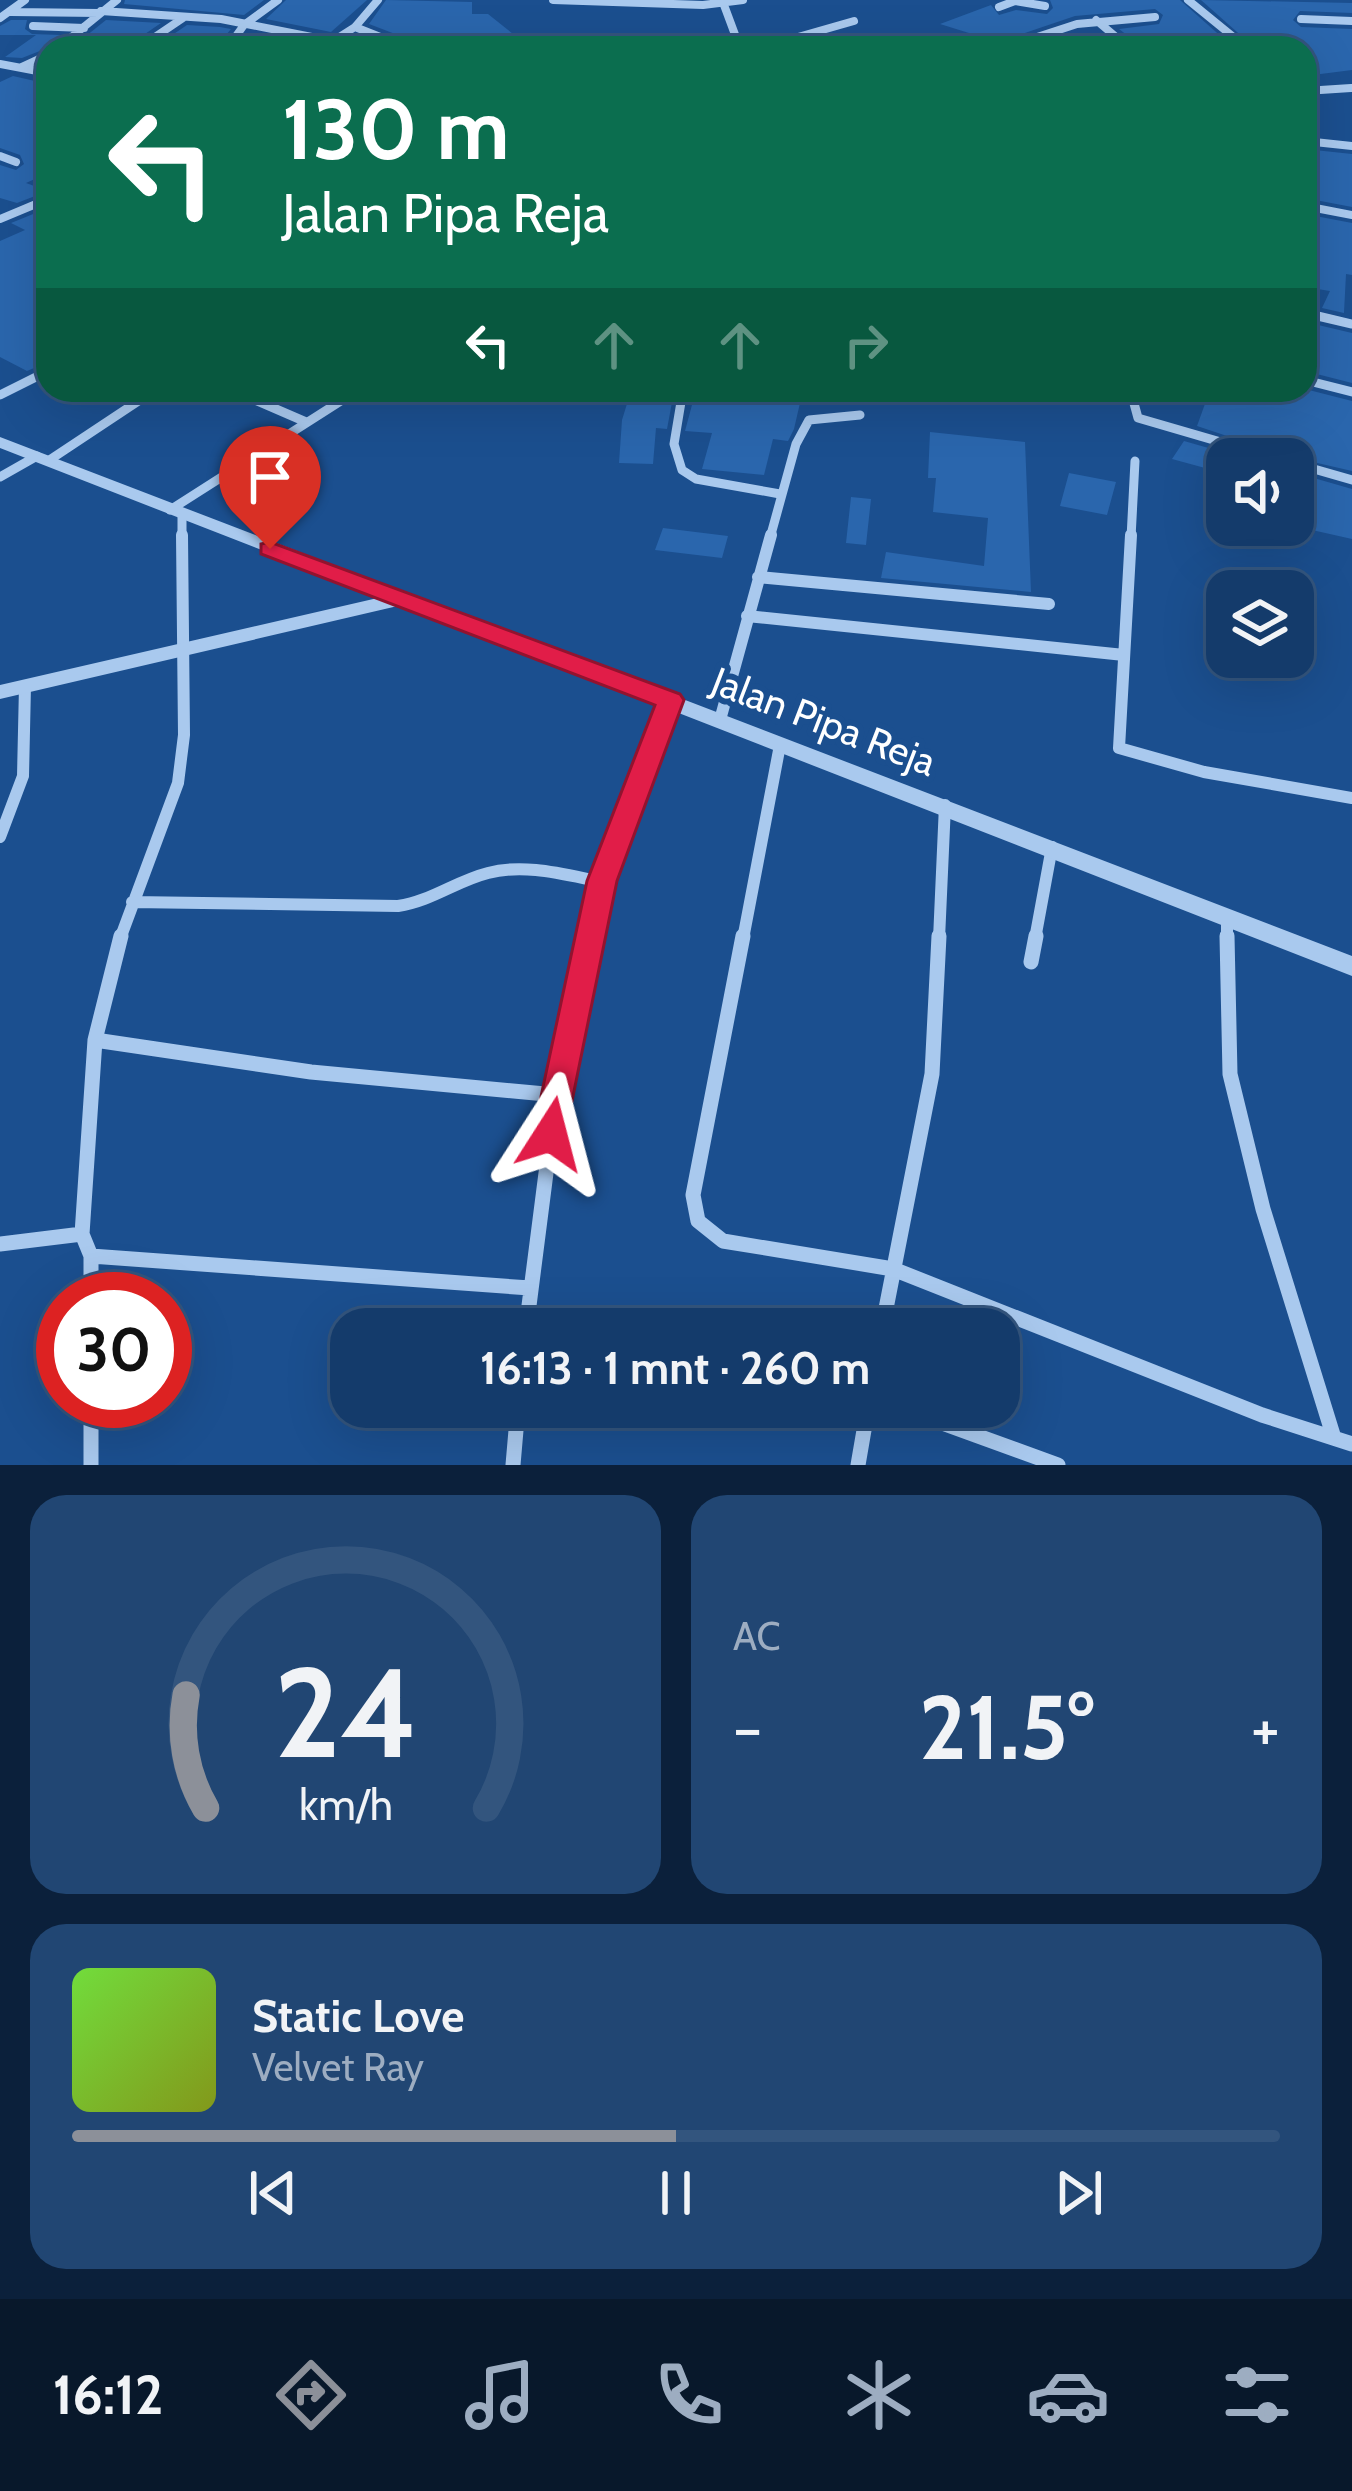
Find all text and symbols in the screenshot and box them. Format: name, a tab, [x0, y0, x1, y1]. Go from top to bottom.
text: 130 m	[282, 78, 509, 180]
icon: left	[84, 84, 240, 240]
text: Jalan Pipa Reja	[282, 180, 609, 246]
icon: left	[455, 312, 521, 378]
icon: ahead	[581, 312, 647, 378]
icon: ahead	[707, 312, 773, 378]
icon: right	[833, 312, 899, 378]
pin	[219, 426, 321, 549]
map controls	[1206, 438, 1314, 678]
button: sound	[1206, 438, 1314, 546]
icon: arrive	[237, 444, 303, 510]
button: layers	[1206, 570, 1314, 678]
street label: Jalan Pipa Reja	[704, 656, 943, 786]
position arrow	[488, 1071, 614, 1197]
speed limit sign: 30	[36, 1272, 192, 1428]
text: 16:13 · 1 mnt · 260 m	[480, 1341, 870, 1395]
text: AC	[733, 1612, 781, 1660]
text: 24	[274, 1637, 417, 1788]
text: 21.5°	[919, 1672, 1094, 1782]
text: −	[733, 1687, 762, 1768]
text: +	[1251, 1687, 1280, 1768]
text: km/h	[299, 1778, 392, 1830]
text: Static Love	[252, 1989, 465, 2043]
text: Velvet Ray	[252, 2043, 424, 2091]
icon: previous	[240, 2160, 306, 2226]
icon: pause	[643, 2160, 709, 2226]
icon: next	[1046, 2160, 1112, 2226]
icon: directions	[269, 2353, 353, 2437]
icon: music	[458, 2353, 542, 2437]
icon: phone	[647, 2353, 731, 2437]
icon: climate	[837, 2353, 921, 2437]
icon: car	[1026, 2353, 1110, 2437]
icon: filters	[1215, 2353, 1299, 2437]
text: 16:12	[53, 2362, 163, 2428]

